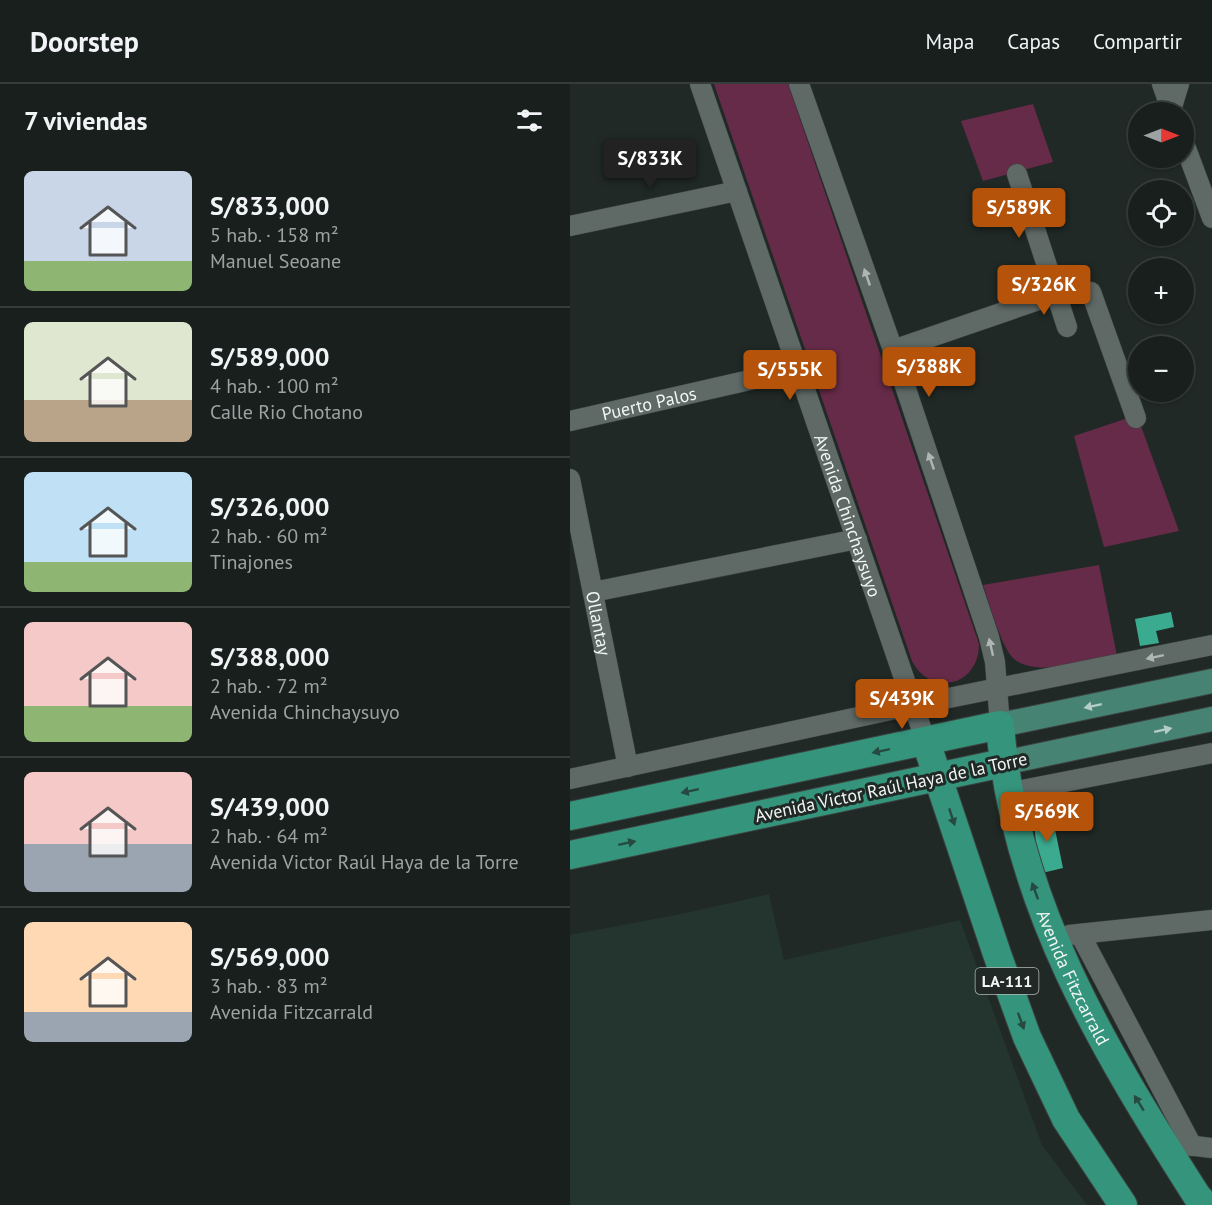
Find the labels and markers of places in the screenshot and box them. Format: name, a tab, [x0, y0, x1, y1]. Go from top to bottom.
pin: S/833K	[601, 139, 699, 190]
pin: S/589K	[970, 188, 1068, 239]
pin: S/326K	[995, 265, 1093, 316]
pin: S/388K	[880, 347, 978, 398]
pin: S/555K	[741, 350, 839, 401]
pin: S/439K	[853, 679, 951, 730]
pin: S/569K	[998, 792, 1096, 843]

